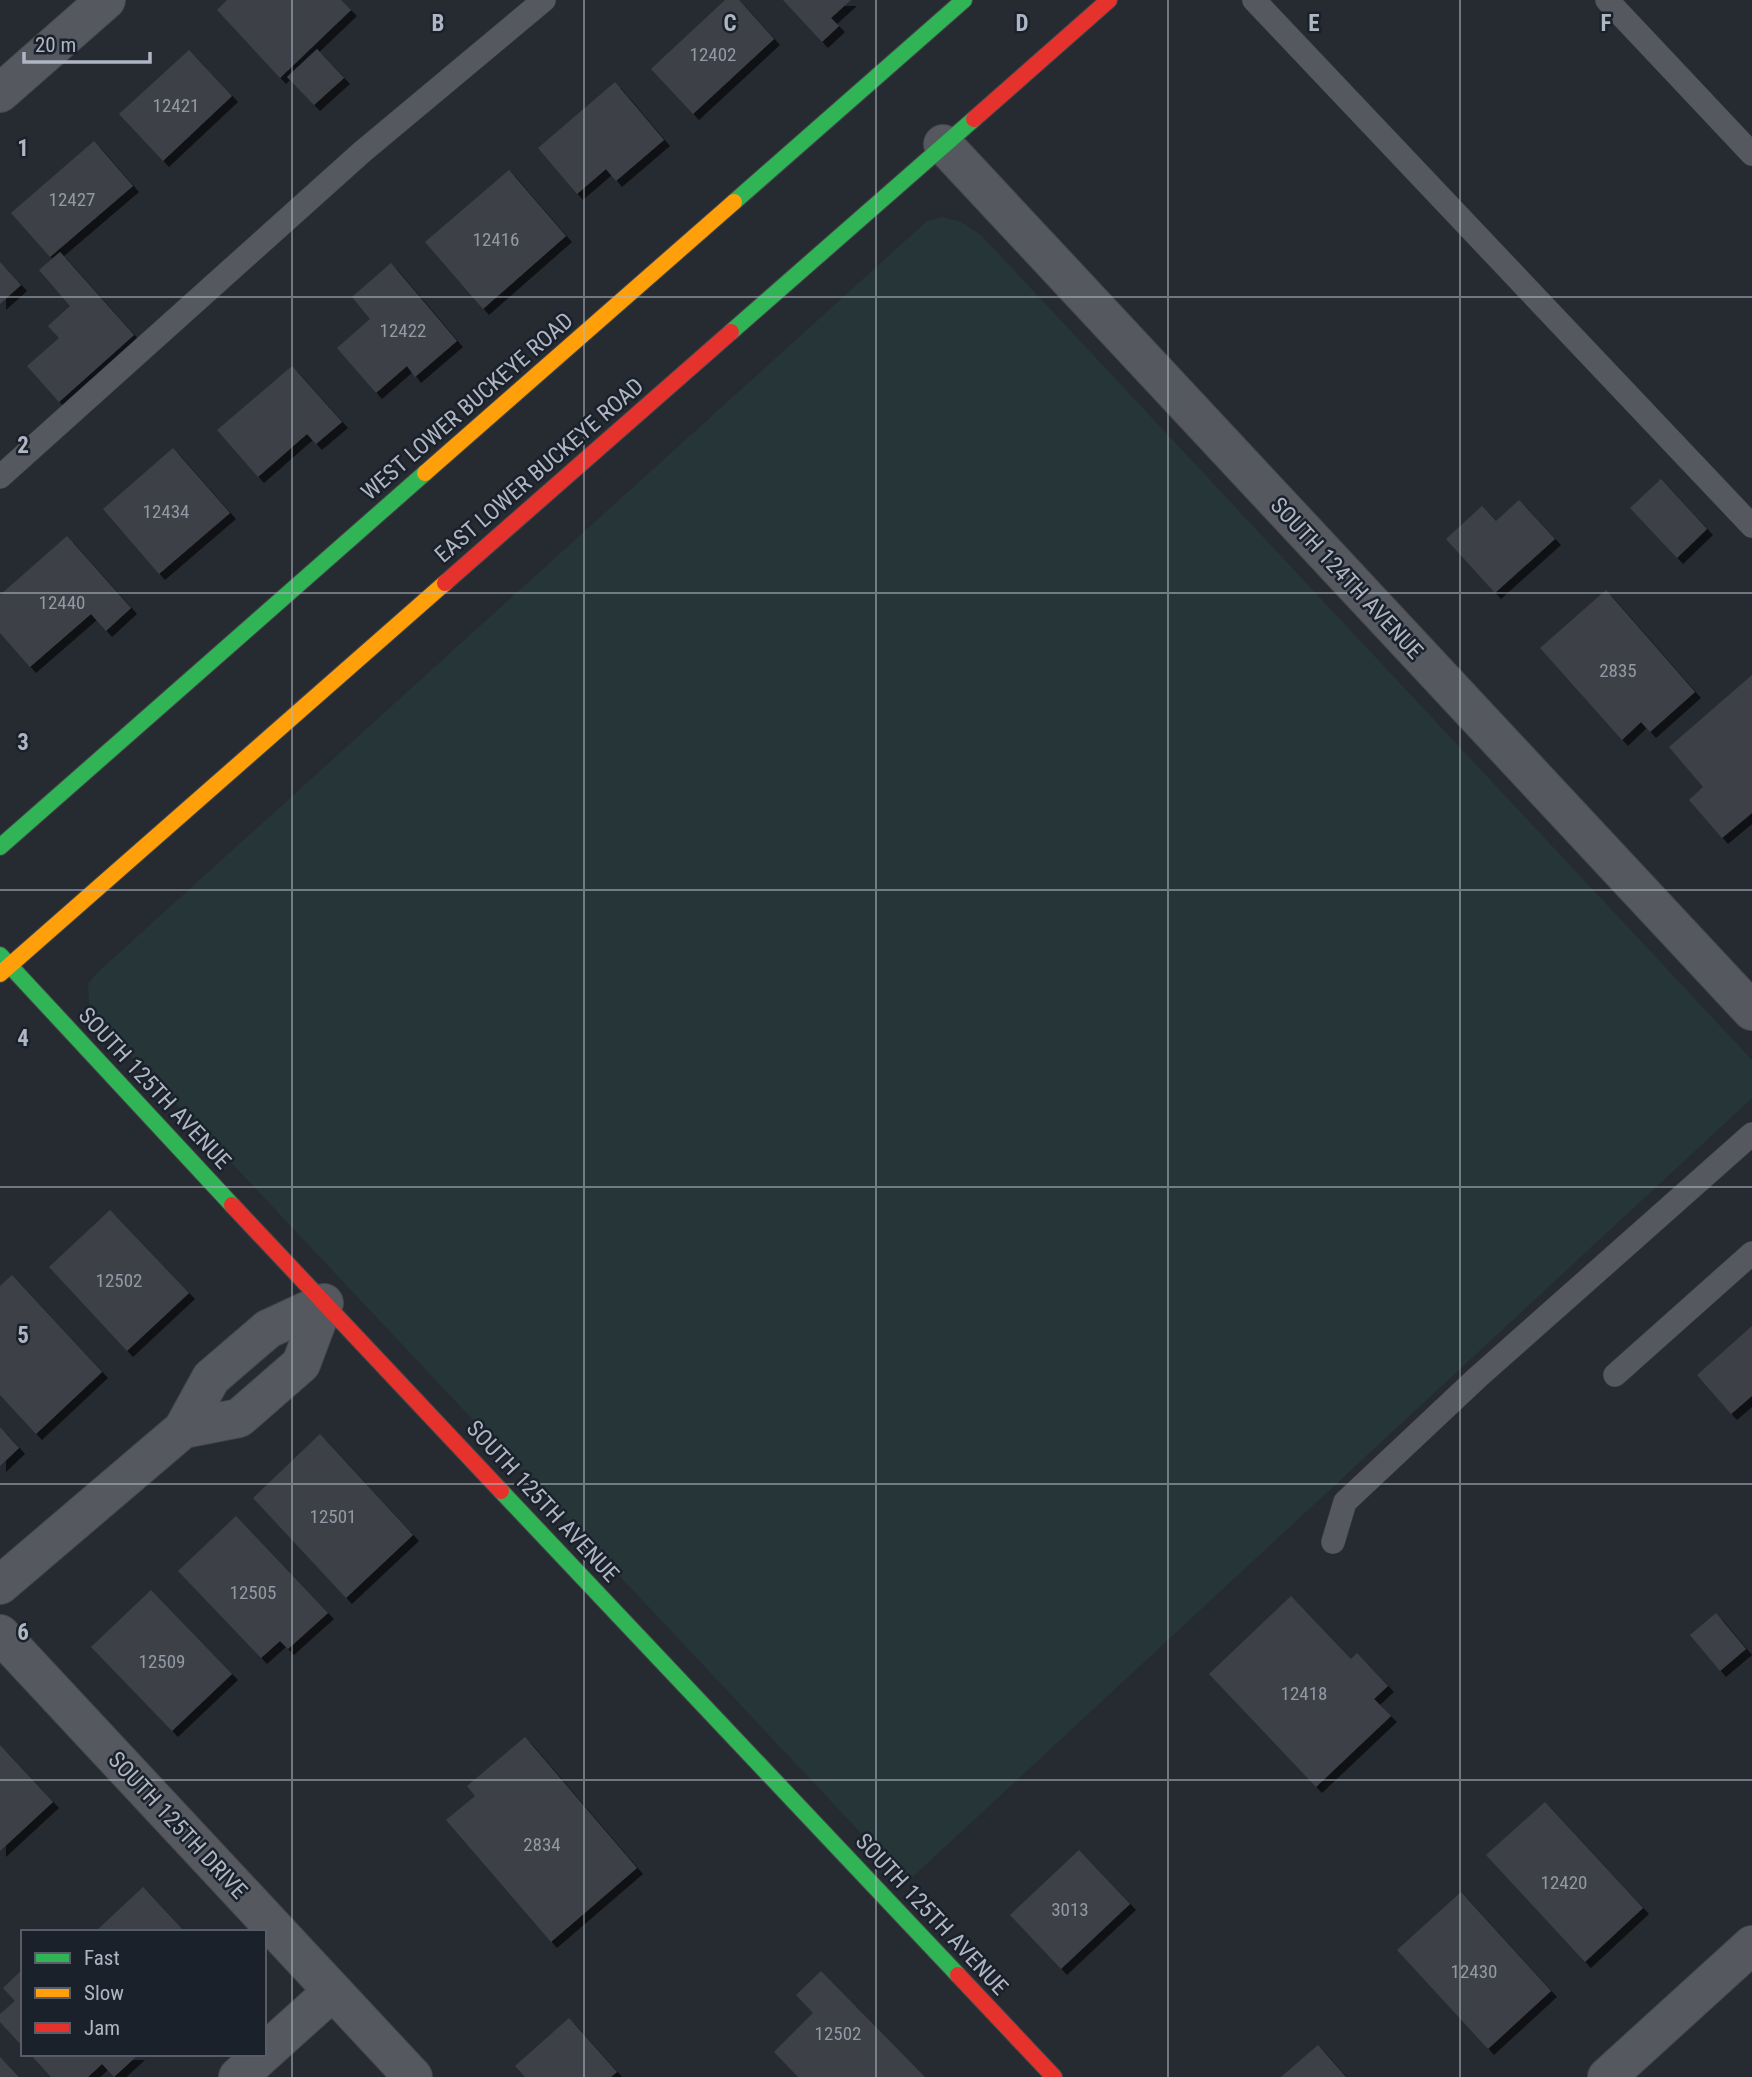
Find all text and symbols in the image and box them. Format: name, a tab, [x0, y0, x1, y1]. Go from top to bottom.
text: B	[432, 10, 444, 37]
text: C	[723, 10, 737, 37]
text: D	[1016, 10, 1029, 37]
text: E	[1308, 10, 1320, 37]
text: F	[1601, 10, 1612, 37]
scale bar	[24, 21, 150, 65]
text: 20 m	[35, 33, 76, 57]
house number: 12402	[690, 43, 736, 66]
house number: 12421	[153, 94, 199, 117]
text: 1	[17, 135, 29, 162]
house number: 12427	[49, 188, 95, 211]
house number: 12416	[473, 228, 519, 251]
street label: WEST LOWER BUCKEYE ROAD	[356, 307, 579, 506]
house number: 12422	[380, 319, 426, 342]
street label: EAST LOWER BUCKEYE ROAD	[430, 372, 649, 568]
text: 2	[17, 432, 29, 459]
street label: SOUTH 124TH AVENUE	[1265, 492, 1428, 665]
house number: 12434	[143, 500, 189, 523]
house number: 12440	[39, 591, 85, 614]
house number: 2835	[1599, 659, 1637, 682]
text: 3	[17, 729, 29, 756]
street label: SOUTH 125TH AVENUE	[73, 1002, 236, 1175]
text: 4	[17, 1025, 29, 1052]
house number: 12502	[96, 1269, 142, 1292]
text: 5	[17, 1322, 29, 1349]
street label: SOUTH 125TH AVENUE	[461, 1415, 624, 1588]
house number: 12501	[310, 1505, 356, 1528]
house number: 12505	[230, 1581, 276, 1604]
text: 6	[17, 1619, 29, 1646]
house number: 12509	[139, 1650, 185, 1673]
house number: 12418	[1281, 1682, 1327, 1705]
street label: SOUTH 125TH DRIVE	[103, 1746, 253, 1904]
street label: SOUTH 125TH AVENUE	[850, 1828, 1013, 2001]
house number: 2834	[523, 1833, 561, 1856]
house number: 12420	[1541, 1871, 1587, 1894]
house number: 3013	[1051, 1898, 1089, 1921]
legend	[21, 1930, 266, 2056]
text: Fast	[84, 1946, 120, 1970]
house number: 12430	[1451, 1960, 1497, 1983]
text: Slow	[84, 1981, 124, 2005]
text: Jam	[84, 2016, 120, 2040]
house number: 12502	[815, 2022, 861, 2045]

